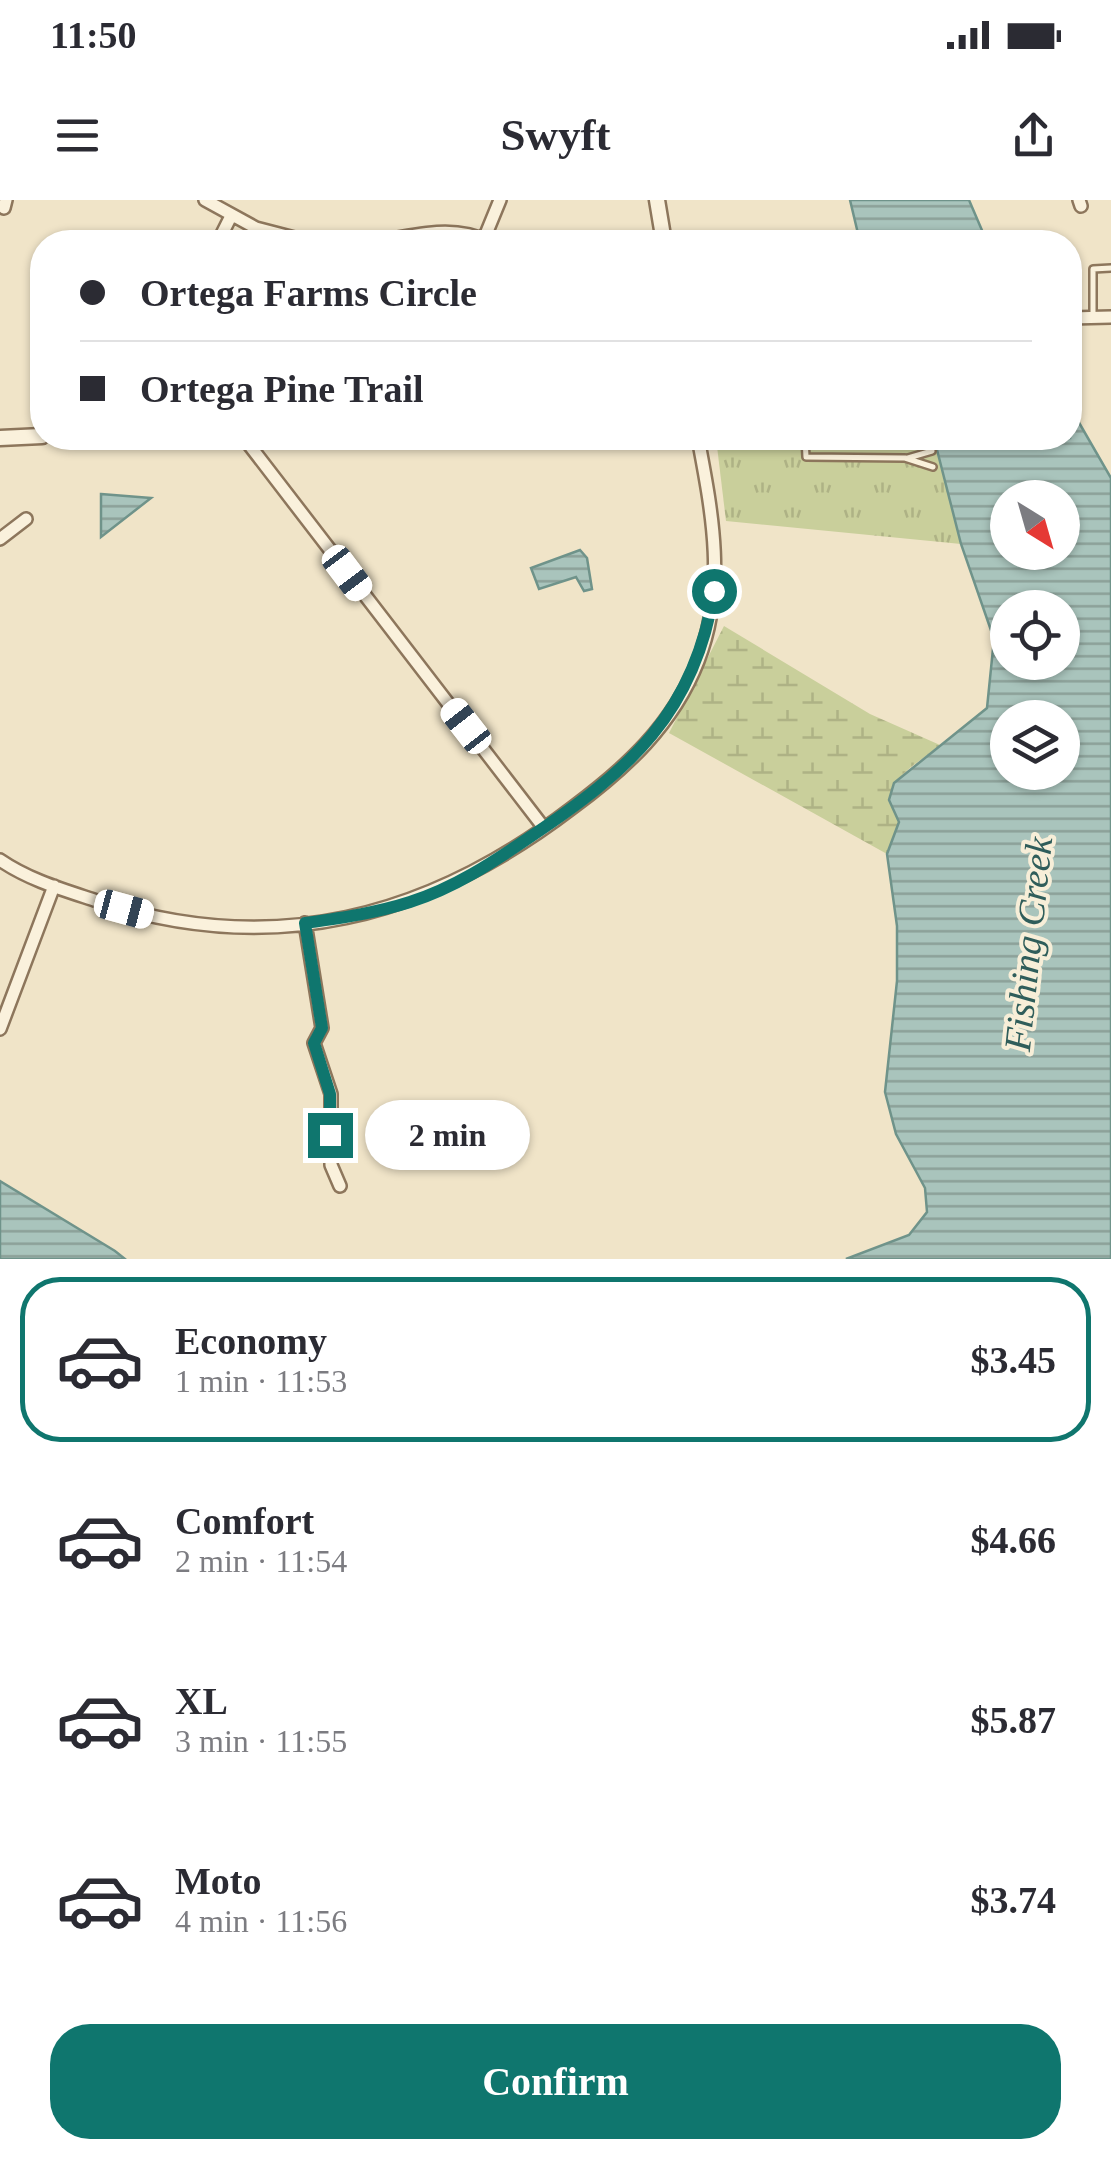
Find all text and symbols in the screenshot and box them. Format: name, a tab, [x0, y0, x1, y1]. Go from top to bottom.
text: 11:50	[50, 14, 137, 56]
icon: menu	[50, 108, 105, 163]
icon: share	[1006, 108, 1061, 163]
text: Swyft	[501, 110, 611, 160]
text: Ortega Farms Circle	[140, 272, 477, 314]
text: Ortega Pine Trail	[140, 368, 424, 410]
north arrow	[990, 480, 1080, 570]
map controls	[990, 480, 1080, 790]
car	[317, 540, 377, 606]
route start	[692, 569, 737, 614]
button: locate	[990, 590, 1080, 680]
car	[436, 693, 496, 759]
button: layers	[990, 700, 1080, 790]
water label: Fishing Creek	[996, 834, 1060, 1054]
car	[91, 887, 157, 931]
callout: 2 min	[365, 1100, 530, 1170]
route end	[308, 1113, 353, 1158]
text: 2 min	[409, 1117, 486, 1153]
icon: car	[55, 1315, 145, 1405]
text: Economy	[175, 1320, 327, 1362]
text: $3.45	[971, 1339, 1056, 1381]
text: 1 min · 11:53	[175, 1363, 347, 1399]
icon: car	[55, 1495, 145, 1585]
text: Comfort	[175, 1500, 314, 1542]
text: $4.66	[971, 1519, 1056, 1561]
text: 2 min · 11:54	[175, 1543, 347, 1579]
icon: car	[55, 1675, 145, 1765]
text: XL	[175, 1680, 228, 1722]
text: $5.87	[971, 1699, 1056, 1741]
text: 3 min · 11:55	[175, 1723, 347, 1759]
icon: car	[55, 1855, 145, 1945]
text: Moto	[175, 1860, 262, 1902]
text: $3.74	[971, 1879, 1056, 1921]
text: 4 min · 11:56	[175, 1903, 347, 1939]
button: Confirm	[50, 2024, 1061, 2139]

